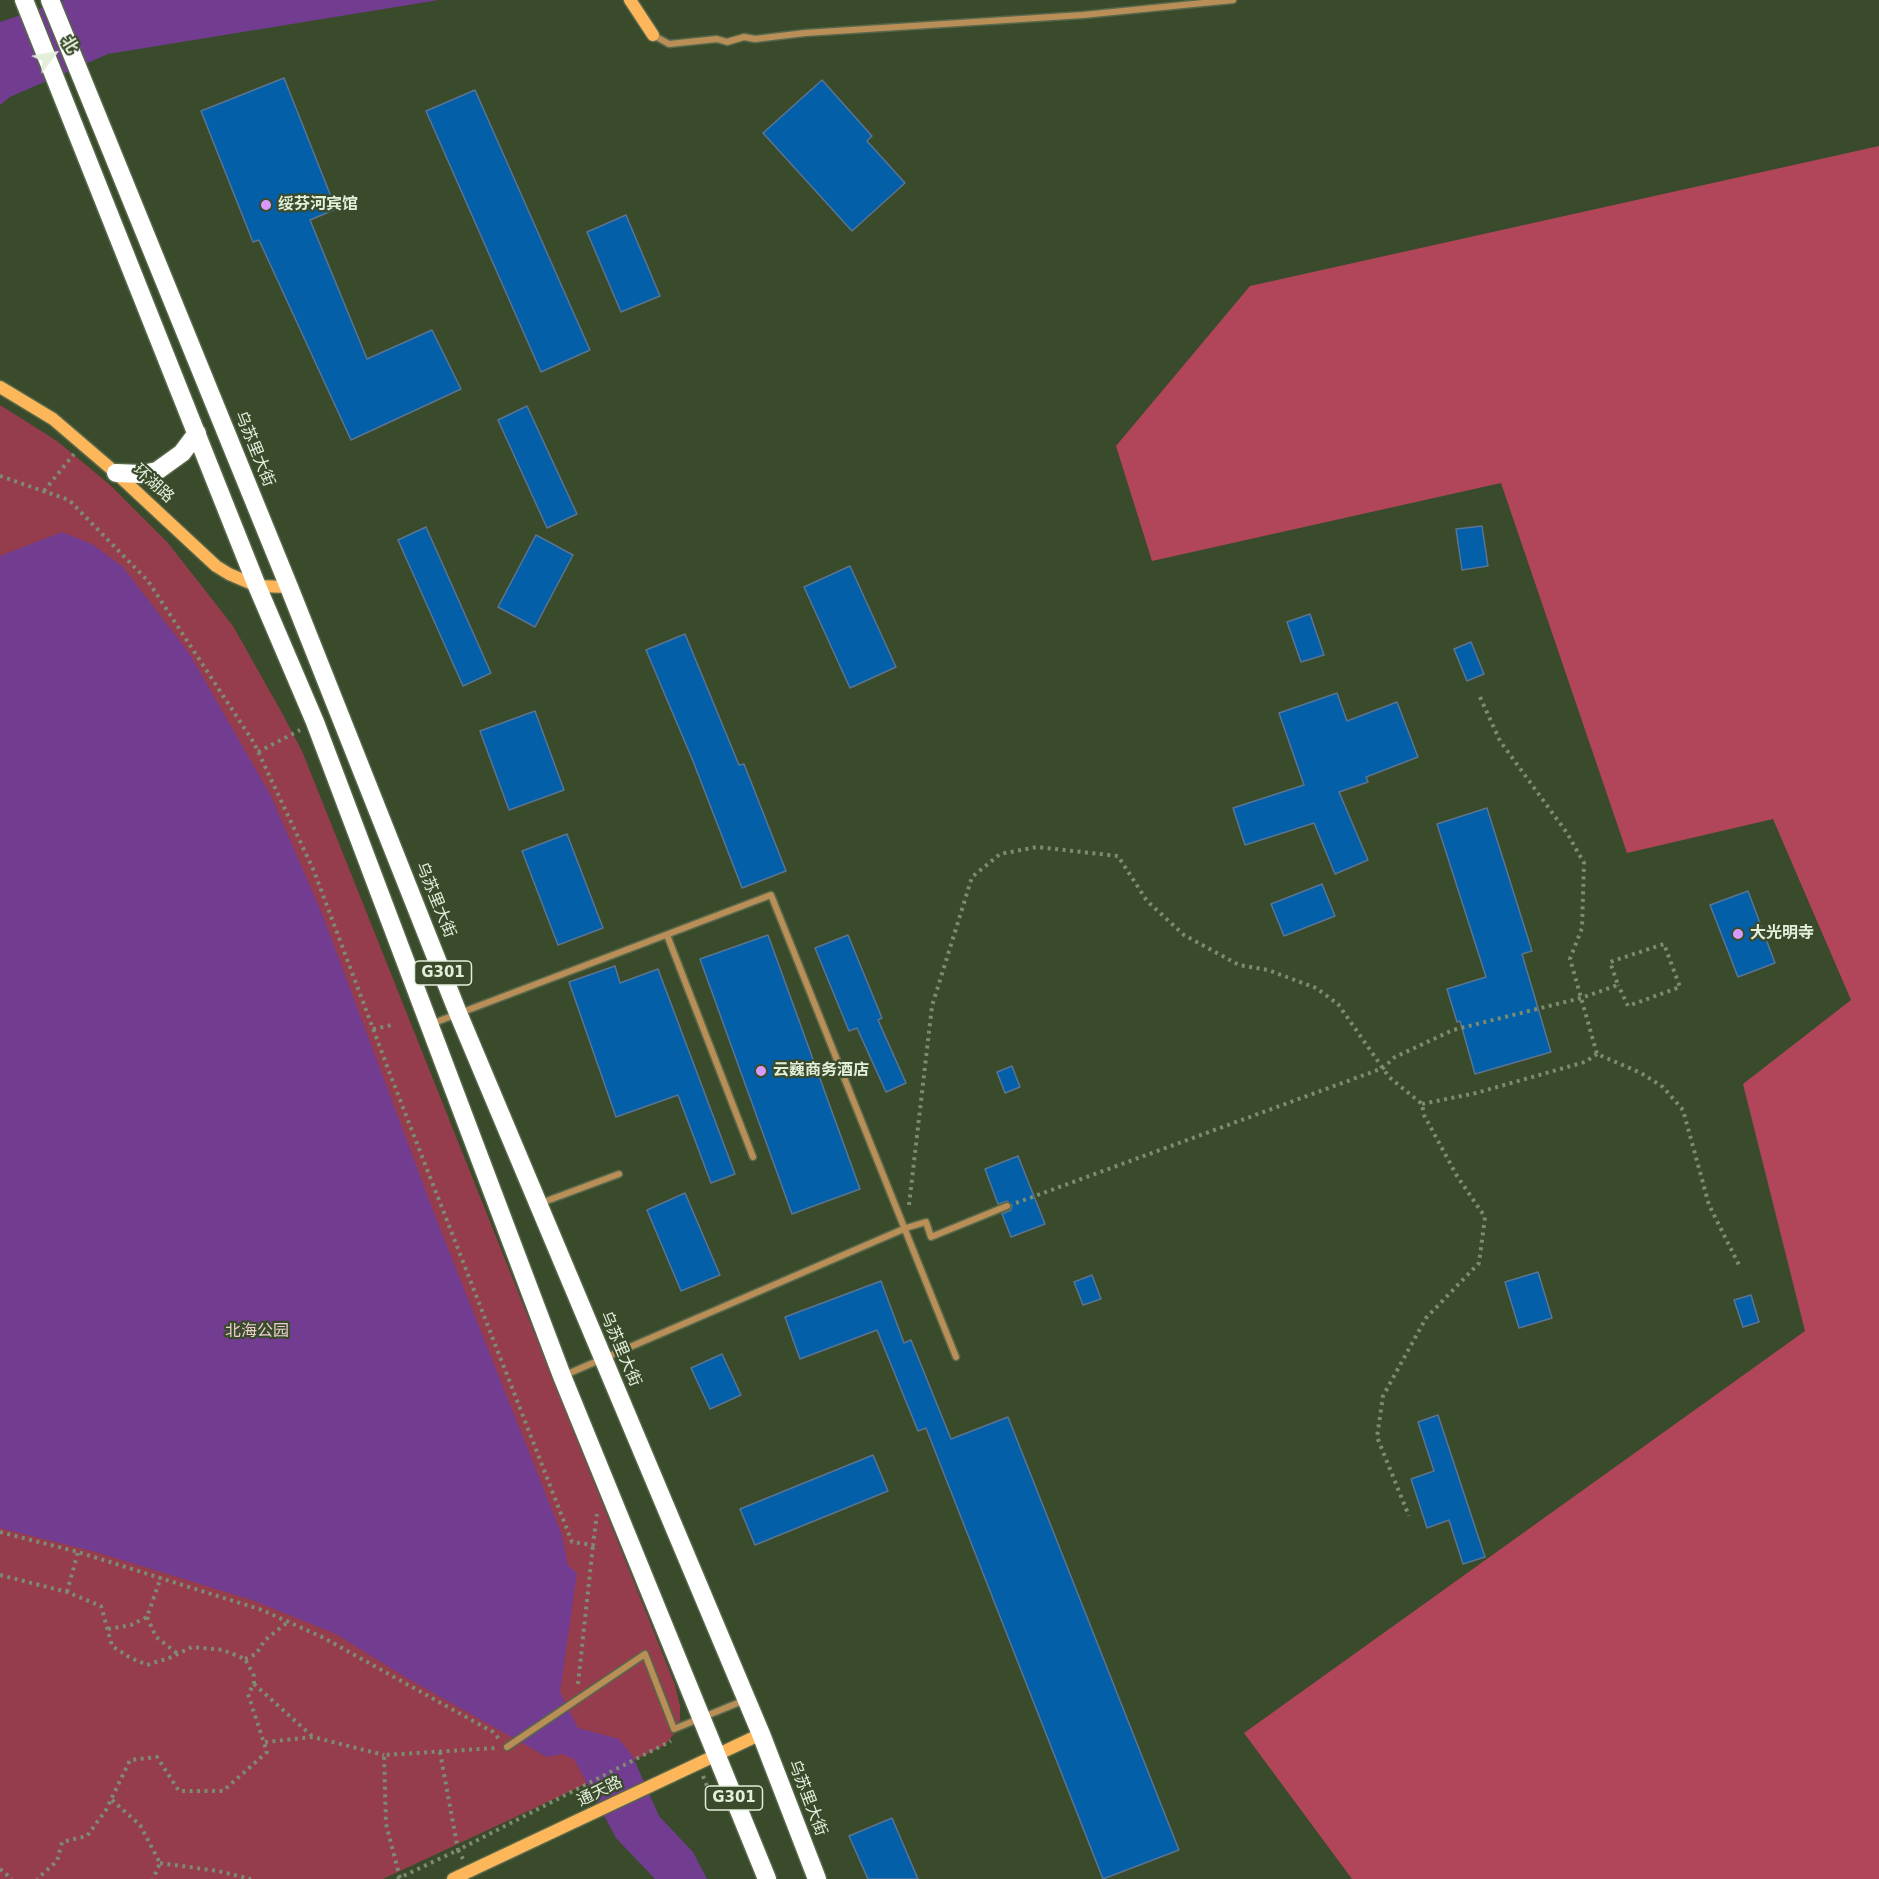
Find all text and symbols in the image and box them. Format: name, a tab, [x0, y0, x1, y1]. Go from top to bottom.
north arrow	[24, 24, 84, 84]
text: 北	[58, 33, 82, 56]
place label: 绥芬河宾馆	[278, 195, 358, 215]
marker: 绥芬河宾馆	[259, 198, 273, 212]
street label: 乌苏里大街	[230, 408, 278, 490]
street label: 环湖路	[129, 461, 177, 507]
street label: 乌苏里大街	[411, 859, 459, 941]
place label: 大光明寺	[1750, 924, 1814, 944]
marker: 大光明寺	[1731, 927, 1745, 941]
road number: G301	[414, 961, 472, 985]
place label: 云巍商务酒店	[773, 1061, 869, 1081]
marker: 云巍商务酒店	[754, 1064, 768, 1078]
street label: 乌苏里大街	[596, 1308, 644, 1390]
park label: 北海公园	[225, 1322, 289, 1342]
street label: 乌苏里大街	[784, 1757, 830, 1839]
street label: 通天路	[574, 1773, 626, 1811]
road number: G301	[706, 1786, 762, 1810]

